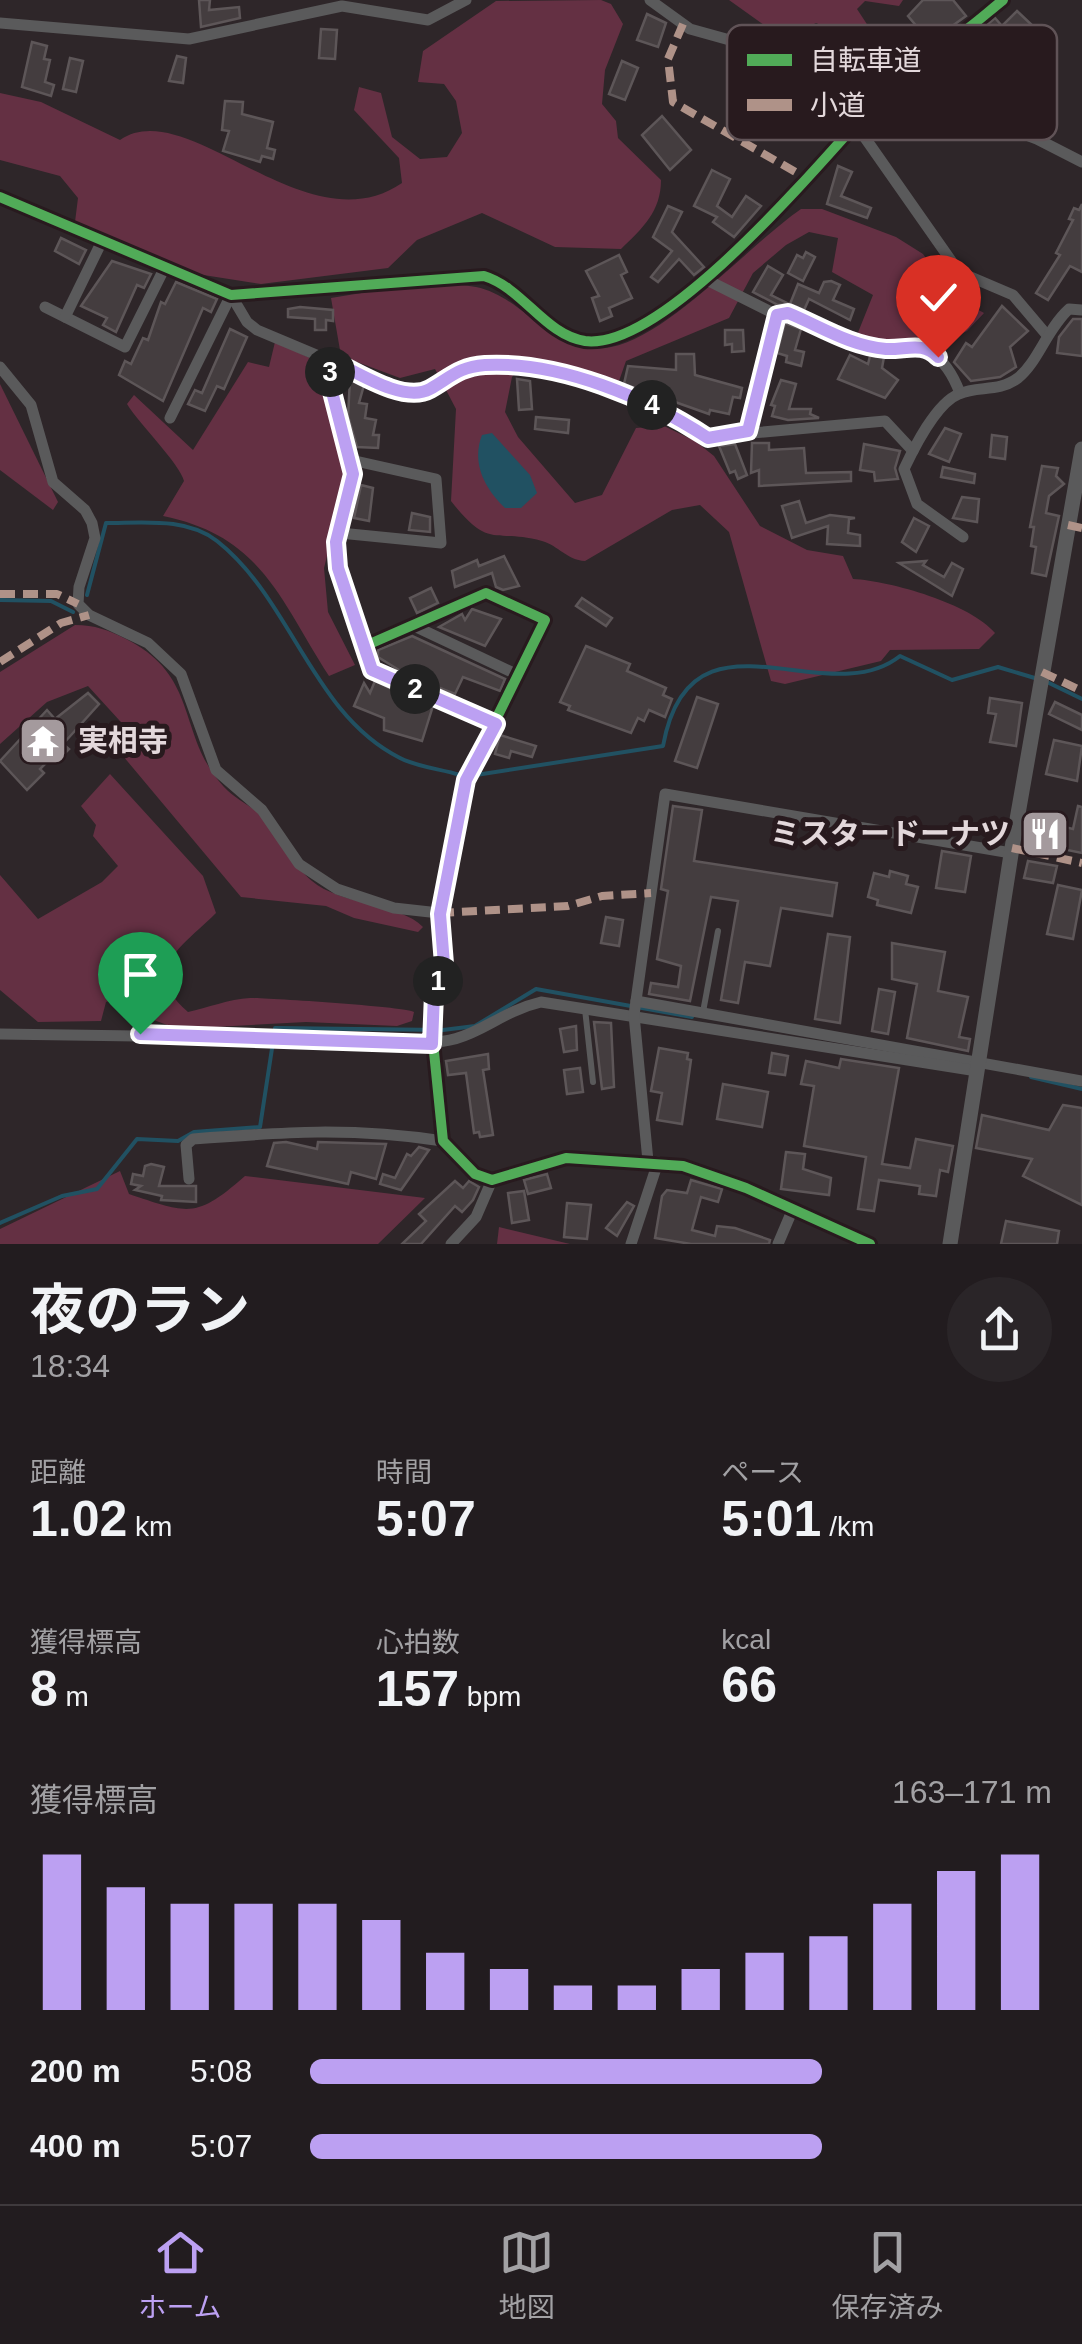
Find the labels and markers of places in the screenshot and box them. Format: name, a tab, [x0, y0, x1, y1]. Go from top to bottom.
pin	[896, 255, 981, 358]
pin: 3	[305, 347, 355, 397]
pin: 4	[627, 380, 677, 430]
pin: 2	[390, 664, 440, 714]
temple icon: 実相寺	[17, 715, 69, 767]
place label: 実相寺	[78, 724, 168, 757]
restaurant icon: ミスタードーナツ	[1019, 808, 1071, 860]
place label: ミスタードーナツ	[770, 817, 1010, 850]
pin	[98, 932, 183, 1035]
pin: 1	[413, 956, 463, 1006]

